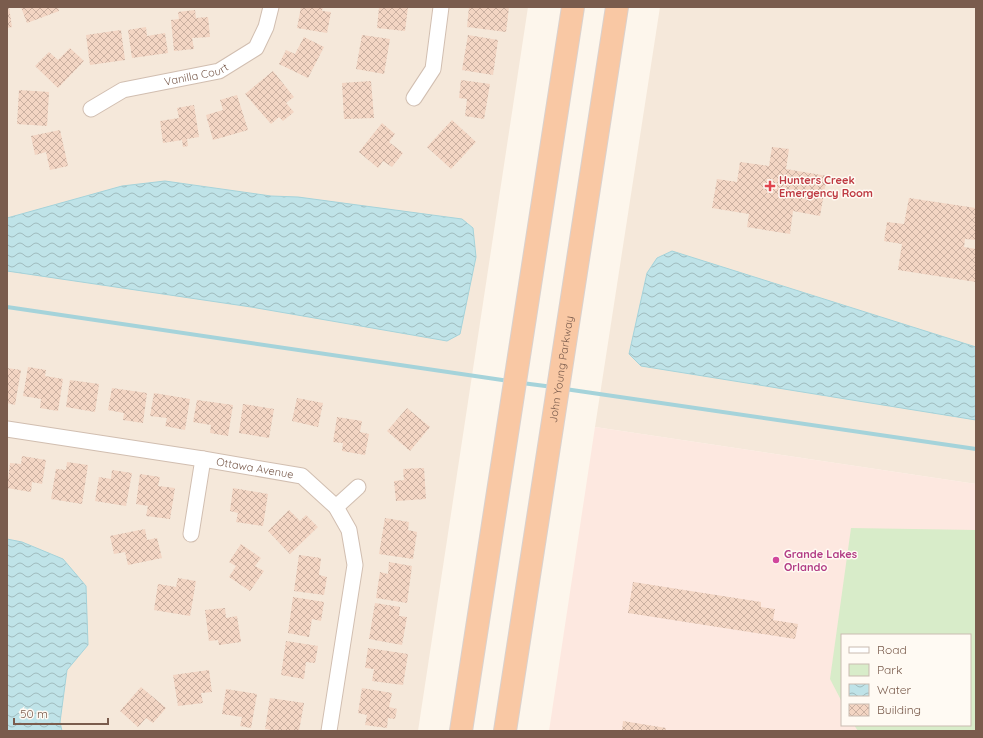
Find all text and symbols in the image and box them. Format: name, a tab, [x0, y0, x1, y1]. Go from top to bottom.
street label: Vanilla Court	[163, 60, 231, 89]
place label: Hunters Creek Emergency Room	[779, 173, 873, 200]
marker: Hunters Creek Emergency Room	[764, 180, 776, 192]
street label: John Young Parkway	[546, 315, 576, 424]
street label: Ottawa Avenue	[215, 454, 295, 481]
place label: Grande Lakes Orlando	[784, 547, 857, 574]
marker: Grande Lakes Orlando	[771, 555, 781, 565]
legend	[841, 634, 971, 726]
text: Road	[877, 642, 907, 657]
text: Park	[877, 662, 902, 677]
text: Water	[877, 682, 912, 697]
scale bar	[14, 700, 108, 726]
text: Building	[877, 702, 921, 717]
text: 50 m	[20, 706, 48, 721]

